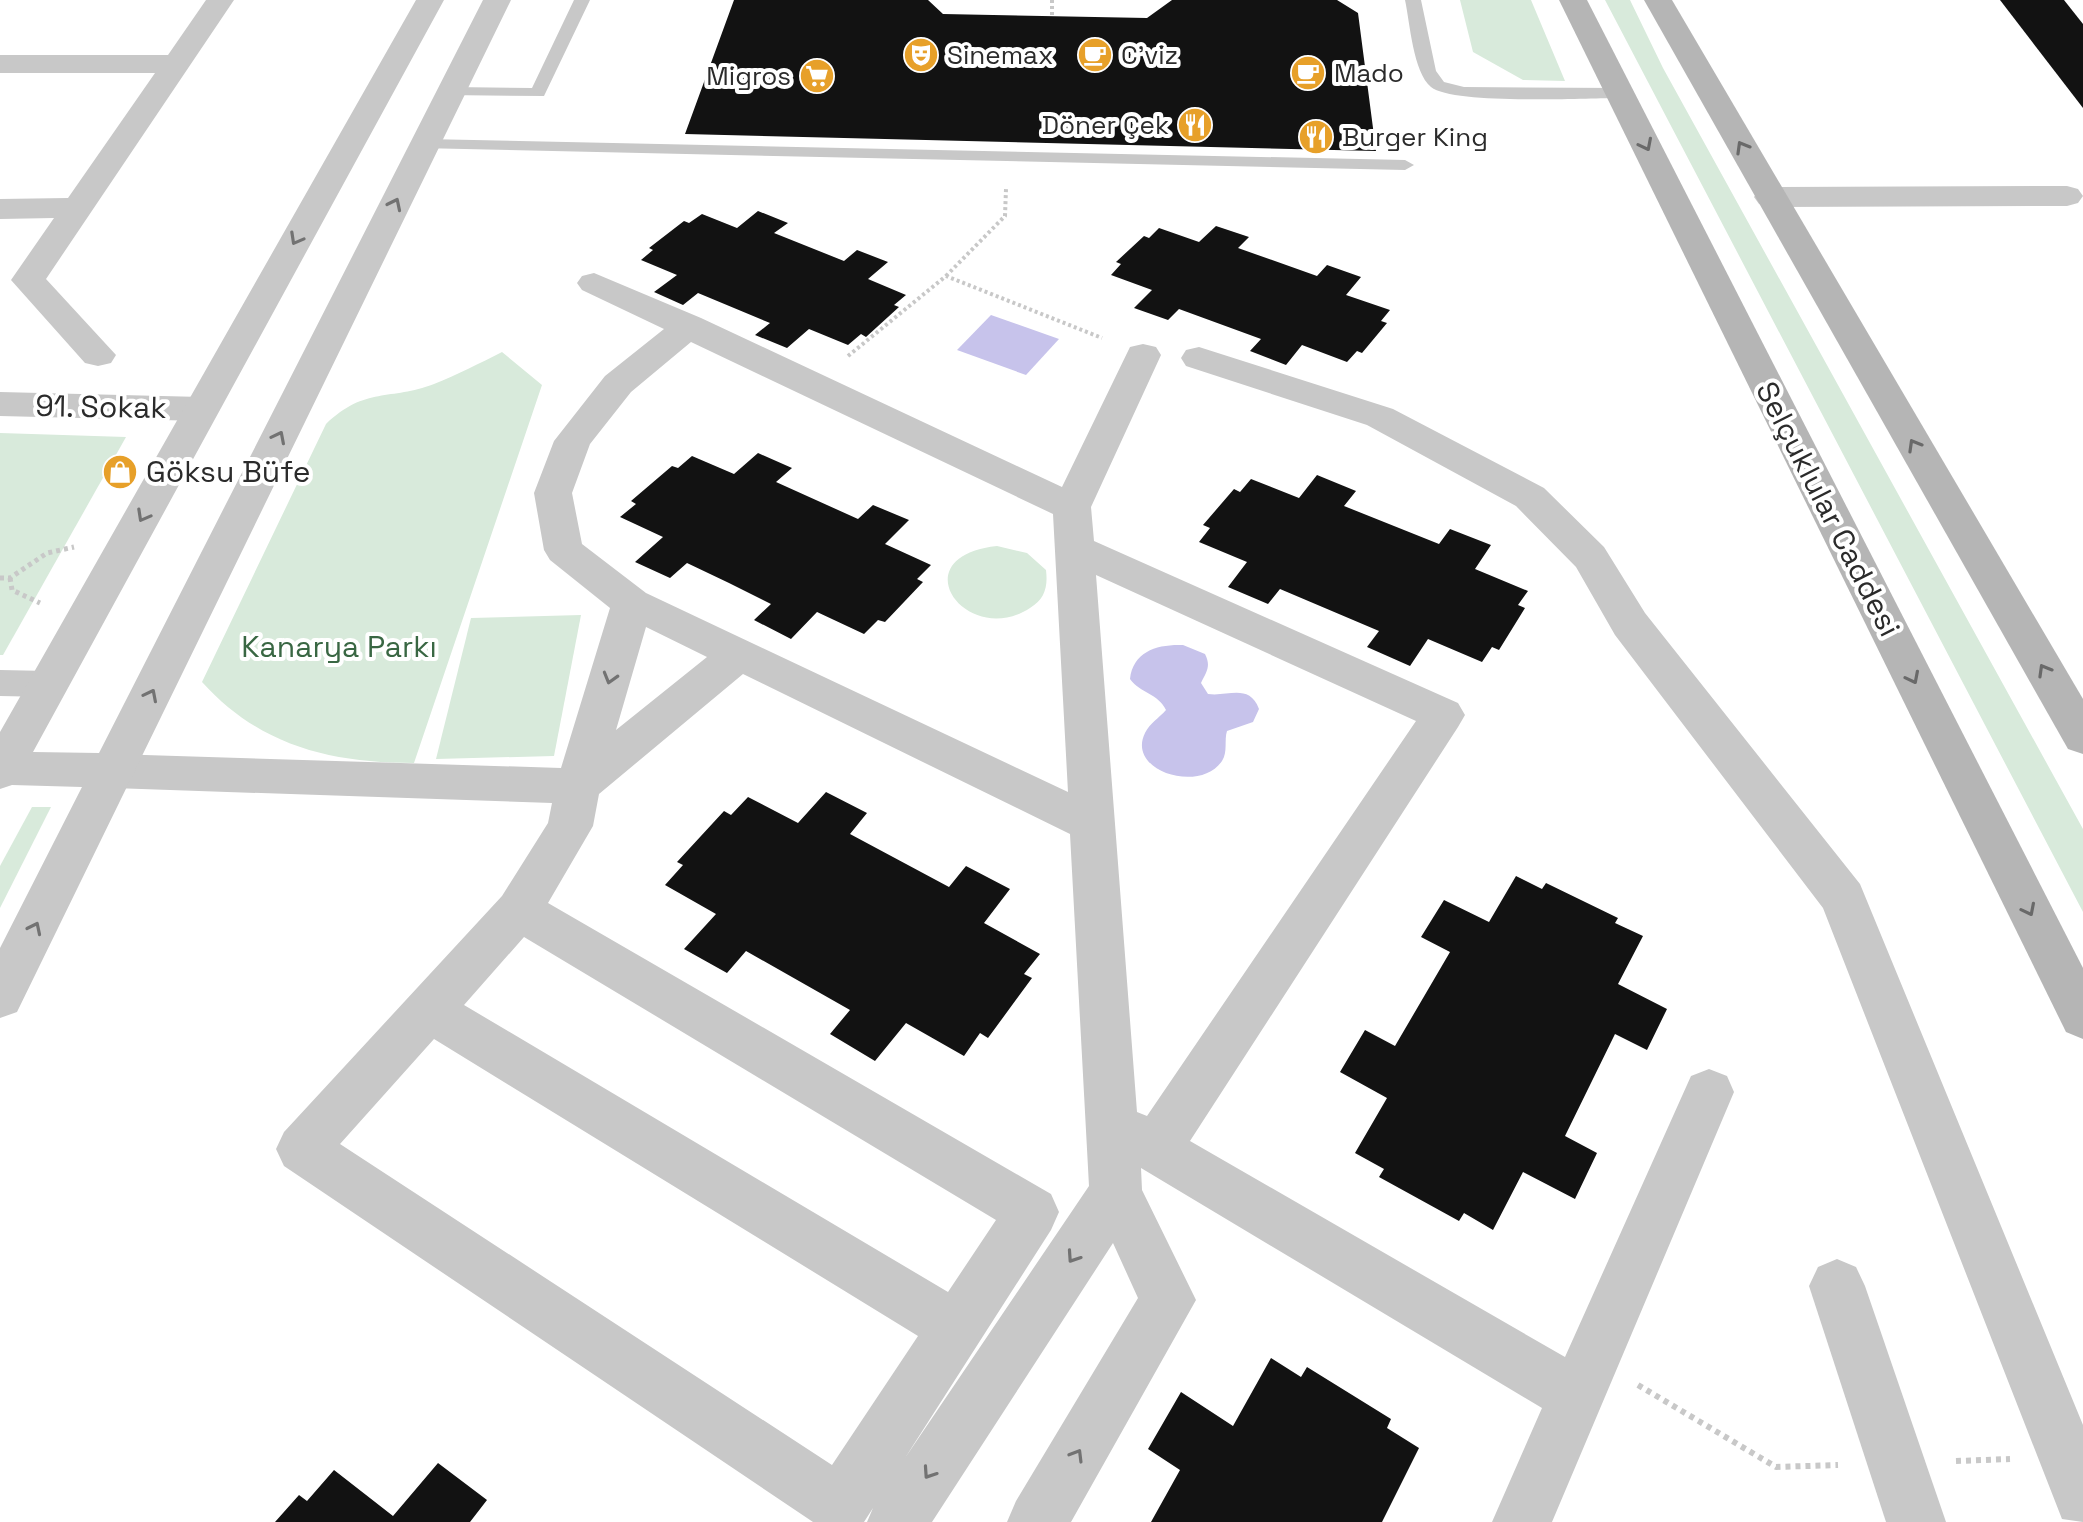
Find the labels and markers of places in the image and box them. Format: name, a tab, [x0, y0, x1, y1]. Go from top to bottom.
theatre icon: Sinemax	[902, 36, 940, 74]
cafe icon: C'viz	[1076, 36, 1114, 74]
place label: Sinemax	[947, 38, 1053, 72]
place label: C'viz	[1121, 38, 1178, 72]
cafe icon: Mado	[1289, 54, 1327, 92]
place label: Mado	[1334, 56, 1404, 90]
supermarket icon: Migros	[798, 57, 836, 95]
place label: Migros	[706, 59, 791, 93]
restaurant icon: Döner Çek	[1176, 106, 1214, 144]
place label: Döner Çek	[1042, 108, 1169, 142]
restaurant icon: Burger King	[1297, 118, 1335, 156]
place label: Burger King	[1342, 120, 1488, 154]
place label: Göksu Büfe	[146, 452, 310, 491]
shop icon: Göksu Büfe	[101, 453, 139, 491]

